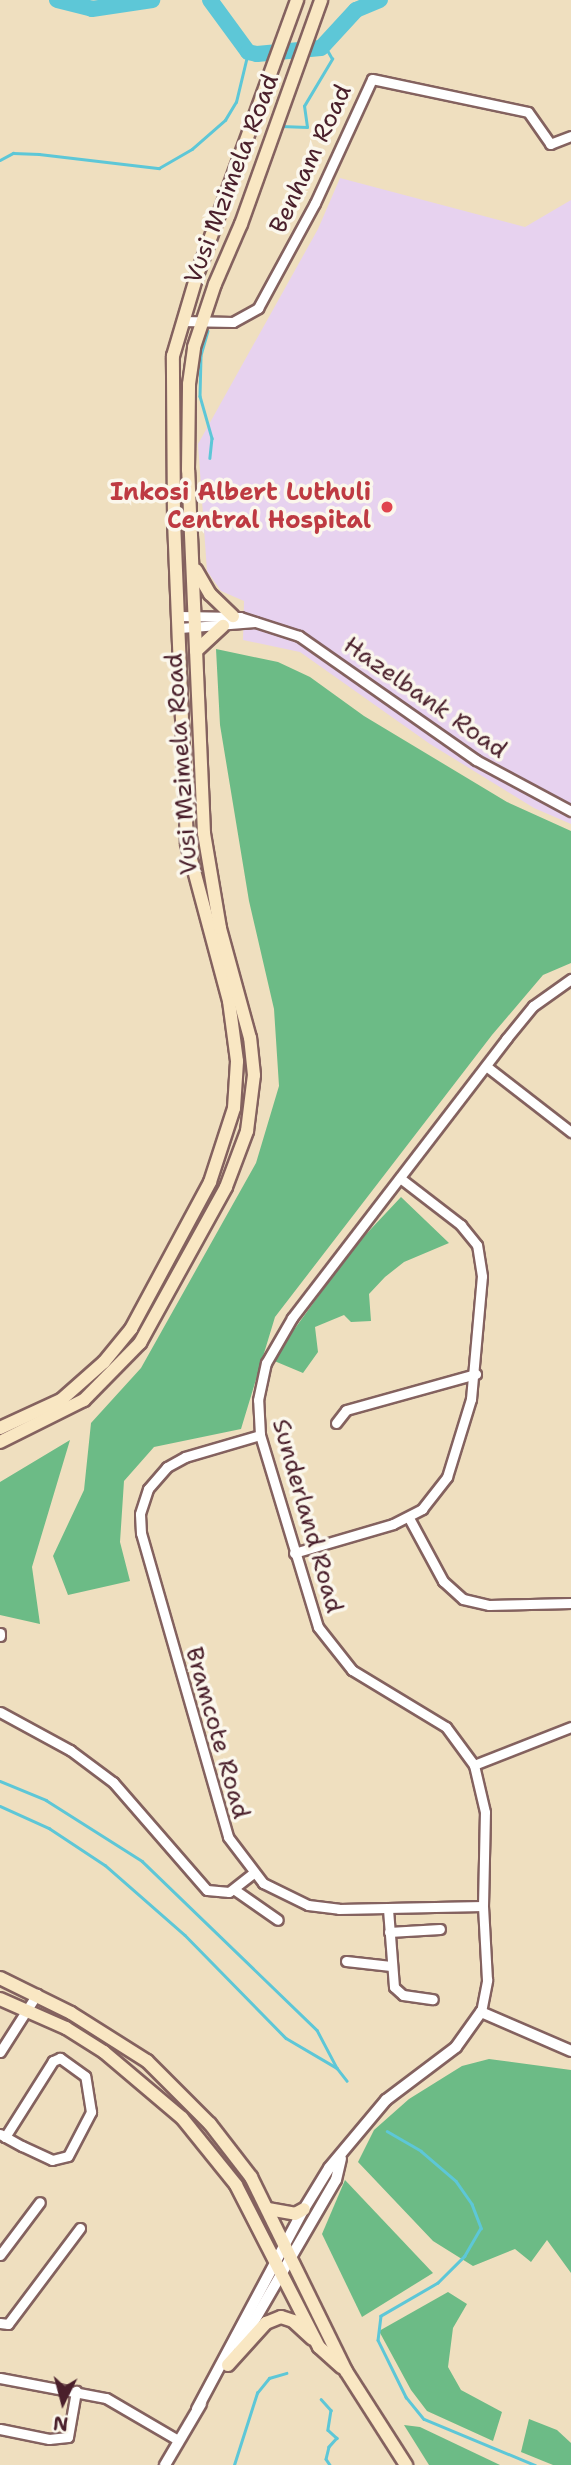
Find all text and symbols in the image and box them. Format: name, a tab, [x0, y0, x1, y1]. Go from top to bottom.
street label: Vusi Mzimela Road	[179, 70, 285, 288]
street label: Benham Road	[264, 80, 358, 238]
place label: Inkosi Albert Luthuli Central Hospital	[110, 479, 371, 535]
marker: Inkosi Albert Luthuli Central Hospital	[377, 497, 397, 517]
street label: Hazelbank Road	[338, 631, 512, 765]
street label: Vusi Mzimela Road	[160, 652, 204, 876]
street label: Sunderland Road	[266, 1416, 348, 1616]
street label: Bramcote Road	[179, 1644, 255, 1822]
north arrow	[28, 2367, 98, 2437]
text: N	[52, 2410, 70, 2437]

